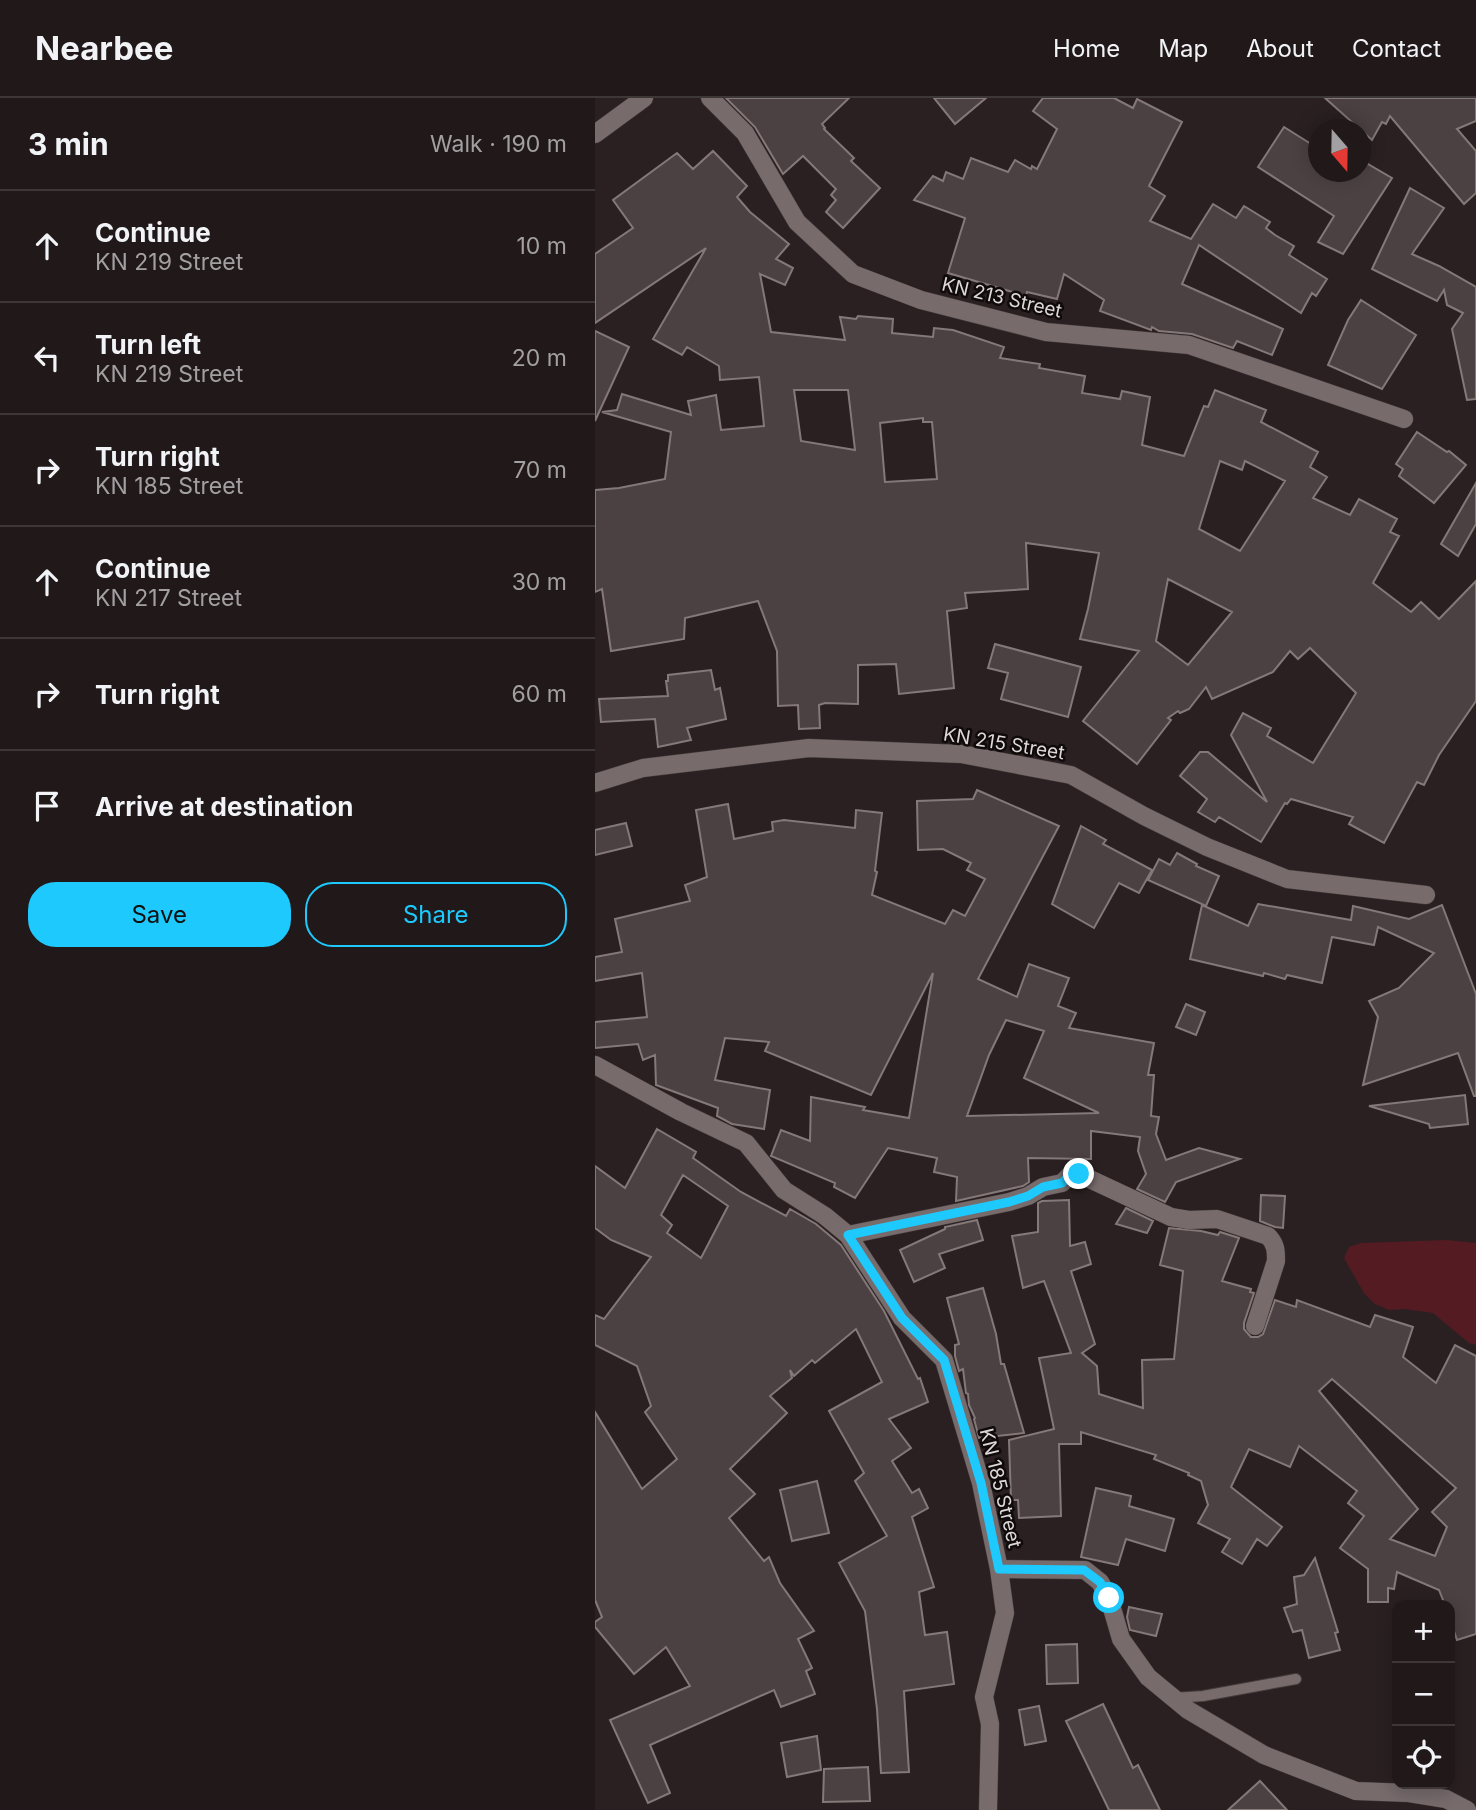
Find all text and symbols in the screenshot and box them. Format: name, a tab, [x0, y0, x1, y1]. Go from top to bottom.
text: Nearbee	[35, 28, 173, 68]
text: Home	[1053, 34, 1120, 63]
text: Map	[1158, 34, 1208, 63]
text: About	[1246, 34, 1314, 63]
text: Contact	[1352, 34, 1441, 63]
north arrow	[1308, 119, 1371, 182]
text: 3 min	[28, 126, 109, 162]
text: Walk · 190 m	[430, 130, 567, 158]
text: Continue	[95, 217, 211, 248]
icon: ahead	[28, 227, 66, 265]
text: 10 m	[517, 232, 567, 260]
text: KN 219 Street	[95, 248, 243, 276]
street label: KN 213 Street	[940, 273, 1064, 322]
text: Turn left	[95, 329, 201, 360]
icon: left	[28, 339, 66, 377]
text: 20 m	[512, 344, 567, 372]
text: KN 219 Street	[95, 360, 243, 388]
text: Turn right	[95, 441, 220, 472]
icon: right	[28, 451, 66, 489]
text: 70 m	[513, 456, 567, 484]
text: KN 185 Street	[95, 472, 243, 500]
text: Continue	[95, 553, 211, 584]
icon: ahead	[28, 563, 66, 601]
text: 30 m	[512, 568, 567, 596]
text: KN 217 Street	[95, 584, 242, 612]
icon: right	[28, 675, 66, 713]
text: Turn right	[95, 679, 220, 710]
text: 60 m	[512, 680, 567, 708]
street label: KN 215 Street	[942, 723, 1066, 764]
icon: arrive	[28, 787, 66, 825]
text: Arrive at destination	[95, 791, 354, 822]
button: Save	[28, 882, 291, 947]
button: Share	[305, 882, 567, 947]
route end	[1063, 1158, 1094, 1189]
street label: KN 185 Street	[975, 1426, 1026, 1550]
route start	[1093, 1582, 1124, 1613]
map controls	[1392, 1600, 1455, 1789]
button: +	[1392, 1600, 1455, 1663]
button: −	[1392, 1663, 1455, 1726]
button: locate	[1392, 1726, 1455, 1789]

